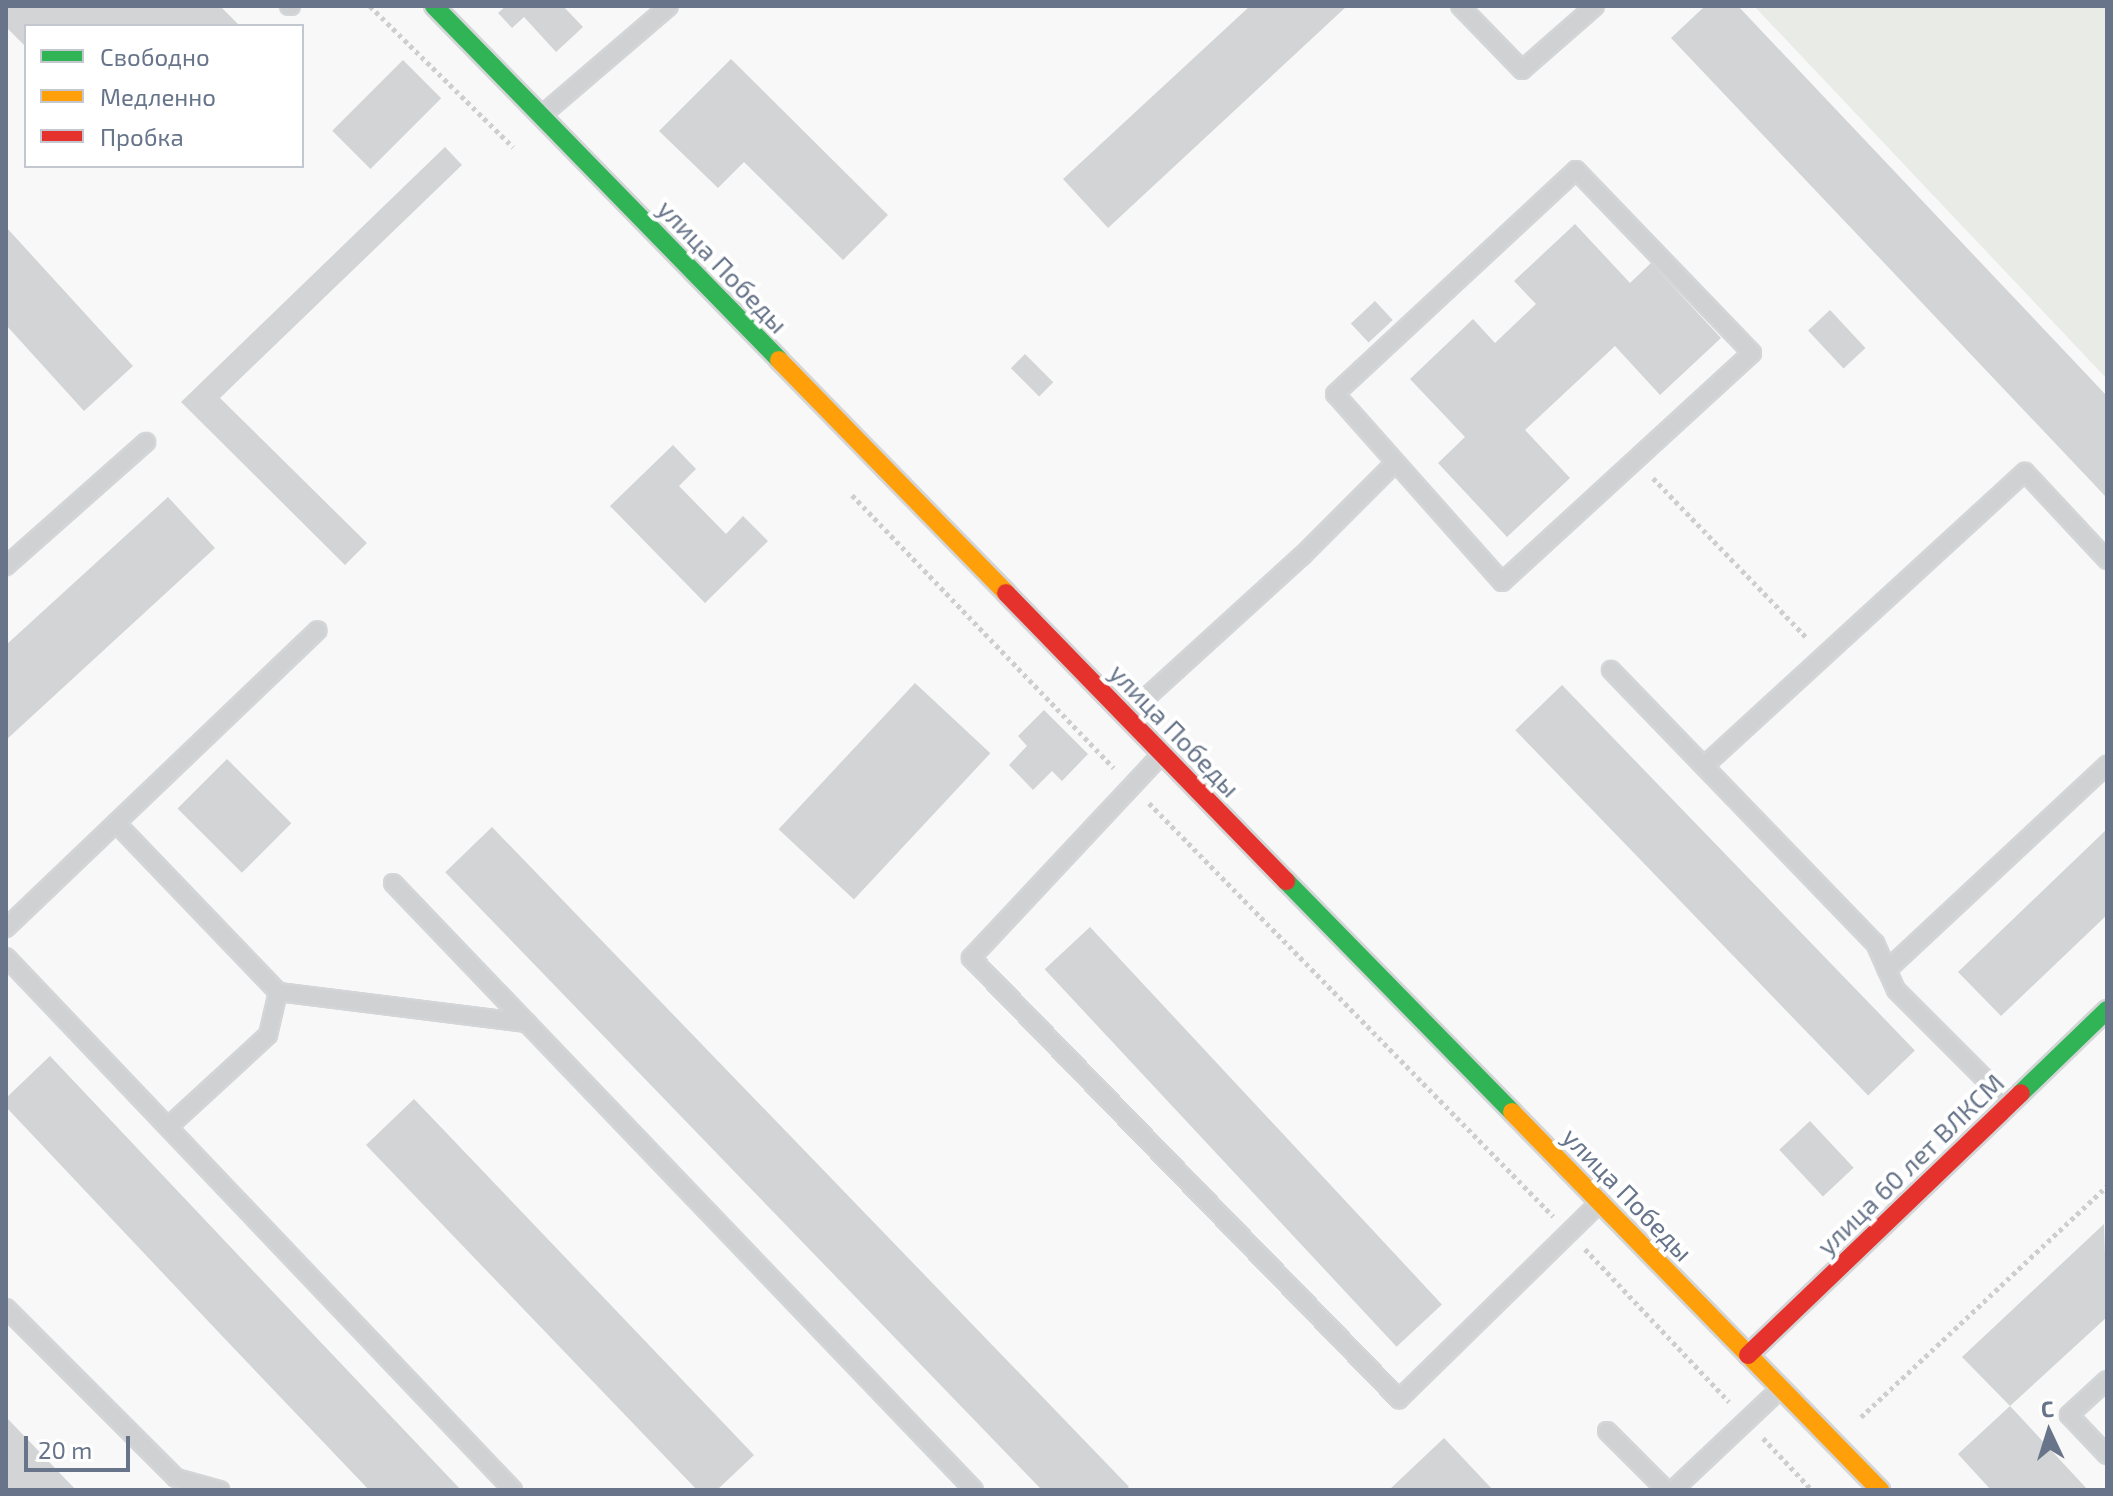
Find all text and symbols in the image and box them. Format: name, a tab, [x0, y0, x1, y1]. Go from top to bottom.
legend	[24, 24, 304, 168]
text: Свободно	[100, 42, 210, 71]
text: Медленно	[100, 82, 216, 111]
text: Пробка	[100, 122, 184, 151]
street label: улица Победы	[652, 193, 794, 339]
street label: улица Победы	[1104, 657, 1246, 803]
street label: улица 60 лет ВЛКСМ	[1810, 1067, 2010, 1261]
street label: улица Победы	[1557, 1121, 1699, 1267]
north arrow	[2009, 1392, 2089, 1472]
text: С	[2040, 1395, 2055, 1421]
scale bar	[28, 1420, 134, 1470]
text: 20 m	[38, 1435, 92, 1464]

